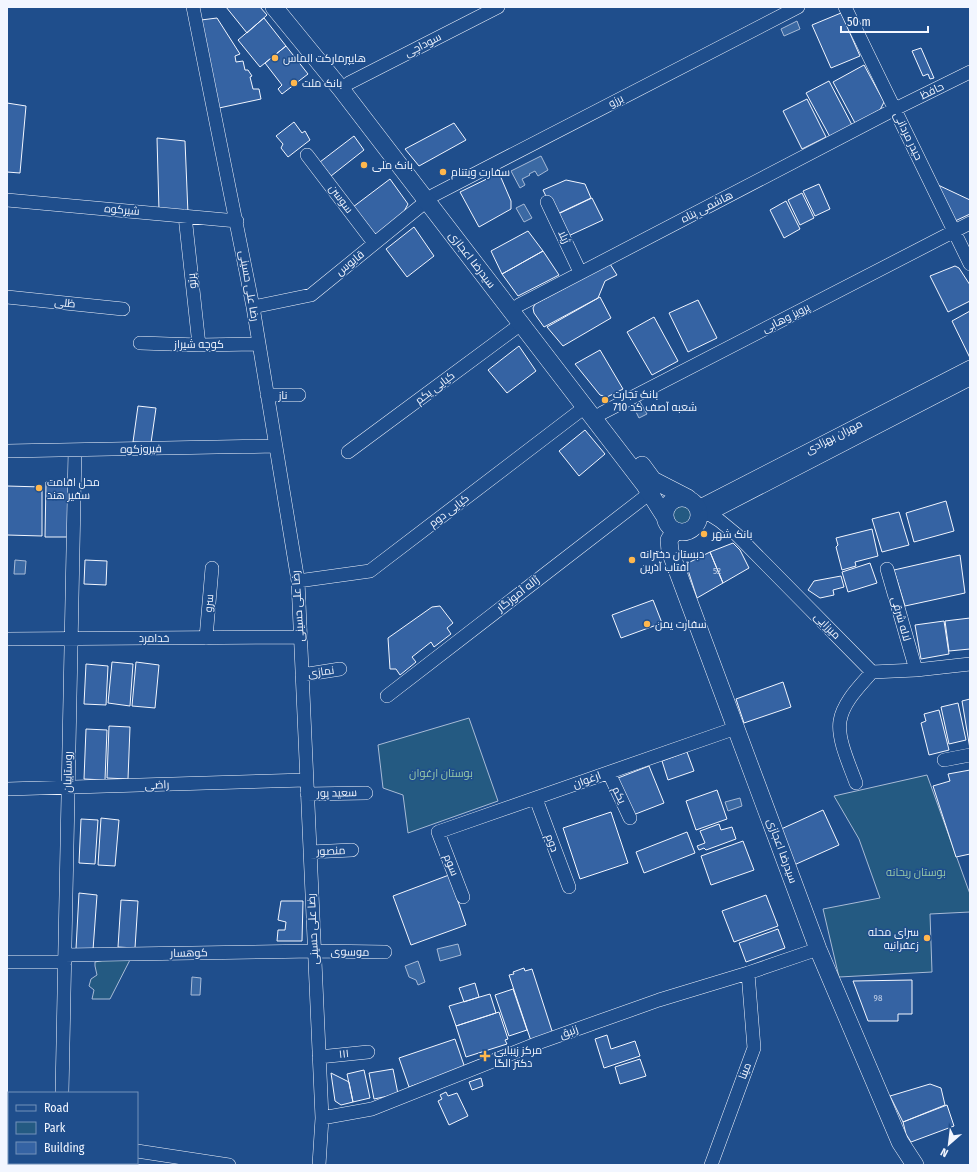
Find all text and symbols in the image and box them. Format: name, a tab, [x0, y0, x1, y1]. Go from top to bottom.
scale bar	[841, 8, 928, 34]
text: 50 m	[847, 15, 871, 29]
street label: سوداچی	[402, 30, 444, 60]
place label: هایپرمارکت الماس	[283, 52, 366, 65]
marker: هایپرمارکت الماس	[270, 53, 280, 63]
place label: بانک ملت	[302, 77, 342, 90]
marker: بانک ملت	[289, 78, 299, 88]
street label: حافظ	[918, 80, 946, 102]
street label: برزو	[606, 92, 626, 110]
street label: حیدر مردانی	[891, 110, 925, 162]
place label: بانک ملی	[372, 159, 413, 172]
marker: بانک ملی	[359, 160, 369, 170]
place label: سفارت ویتنام	[451, 166, 510, 180]
marker: سفارت ویتنام	[438, 167, 448, 177]
street label: سوسن	[326, 182, 356, 216]
street label: هاشمی پناه	[679, 188, 735, 226]
street label: شیرکوه	[104, 202, 140, 218]
street label: ژیلا	[555, 228, 573, 246]
street label: سیدرضا اعجازی	[446, 229, 498, 291]
street label: قایوس	[333, 248, 367, 278]
street label: رضا علی حسینی	[236, 250, 262, 323]
street label: پرتو	[185, 273, 199, 289]
street label: ظلی	[54, 295, 76, 311]
street label: پرویز وهابی	[760, 300, 812, 336]
street label: کوچه شیراز	[173, 338, 224, 351]
street label: کیایی یکم	[413, 369, 458, 408]
place label: بانک تجارت شعبه آصف کد 710	[613, 388, 697, 414]
street label: ناز	[277, 389, 288, 402]
marker: بانک تجارت شعبه آصف کد 710	[600, 395, 610, 405]
street label: مهران بهزادی	[803, 417, 865, 457]
street label: فیروزکوه	[120, 442, 162, 456]
place label: محل اقامت سفیر هند	[47, 476, 100, 502]
marker: محل اقامت سفیر هند	[34, 483, 44, 493]
street label: کیایی دوم	[426, 492, 472, 531]
place label: بانک شهر	[711, 528, 752, 541]
marker: بانک شهر	[699, 529, 709, 539]
place label: دبستان دخترانه آفتاب آذرین	[640, 548, 704, 574]
marker: دبستان دخترانه آفتاب آذرین	[627, 555, 637, 565]
house number: 52	[713, 566, 721, 576]
street label: رضا علی حسینی	[289, 570, 307, 642]
street label: ژاله آموزگار	[493, 573, 542, 615]
street label: سرو	[202, 593, 216, 613]
street label: لاله شرقی	[888, 595, 914, 643]
street label: میرزایی	[811, 610, 843, 642]
place label: سفارت یمن	[655, 618, 707, 631]
marker: سفارت یمن	[642, 619, 652, 629]
street label: خدامرد	[139, 632, 169, 645]
street label: نمازی	[307, 664, 335, 680]
street label: روستاییان	[61, 751, 75, 793]
park label: بوستان ارغوان	[409, 767, 473, 780]
street label: ارغوان	[571, 769, 603, 791]
street label: راضی	[144, 778, 170, 792]
street label: یکم	[608, 784, 629, 806]
street label: سعید پور	[316, 786, 357, 800]
street label: سیدرضا اعجازی	[764, 817, 800, 885]
street label: دوم	[542, 832, 561, 854]
street label: منصور	[315, 844, 346, 858]
street label: سوم	[440, 852, 461, 878]
park label: بوستان ریحانه	[886, 866, 946, 879]
street label: رضا علی حسینی	[305, 893, 321, 965]
place label: سرای محله زعفرانیه	[868, 926, 919, 952]
marker: سرای محله زعفرانیه	[922, 933, 932, 943]
street label: موسوی	[331, 945, 369, 959]
street label: کوهسار	[169, 946, 208, 960]
house number: 98	[874, 993, 883, 1003]
street label: زنبق	[558, 1023, 580, 1041]
place label: مرکز زیبایی دکتر الگا	[494, 1044, 542, 1070]
street label: ۱۱۱	[338, 1047, 350, 1061]
marker: مرکز زیبایی دکتر الگا	[479, 1050, 491, 1062]
street label: مینا	[736, 1061, 754, 1081]
legend	[8, 1092, 138, 1164]
text: Road	[44, 1101, 69, 1115]
text: Park	[44, 1121, 66, 1135]
north arrow	[929, 1124, 969, 1164]
text: Building	[44, 1141, 85, 1155]
text: N	[939, 1145, 951, 1160]

